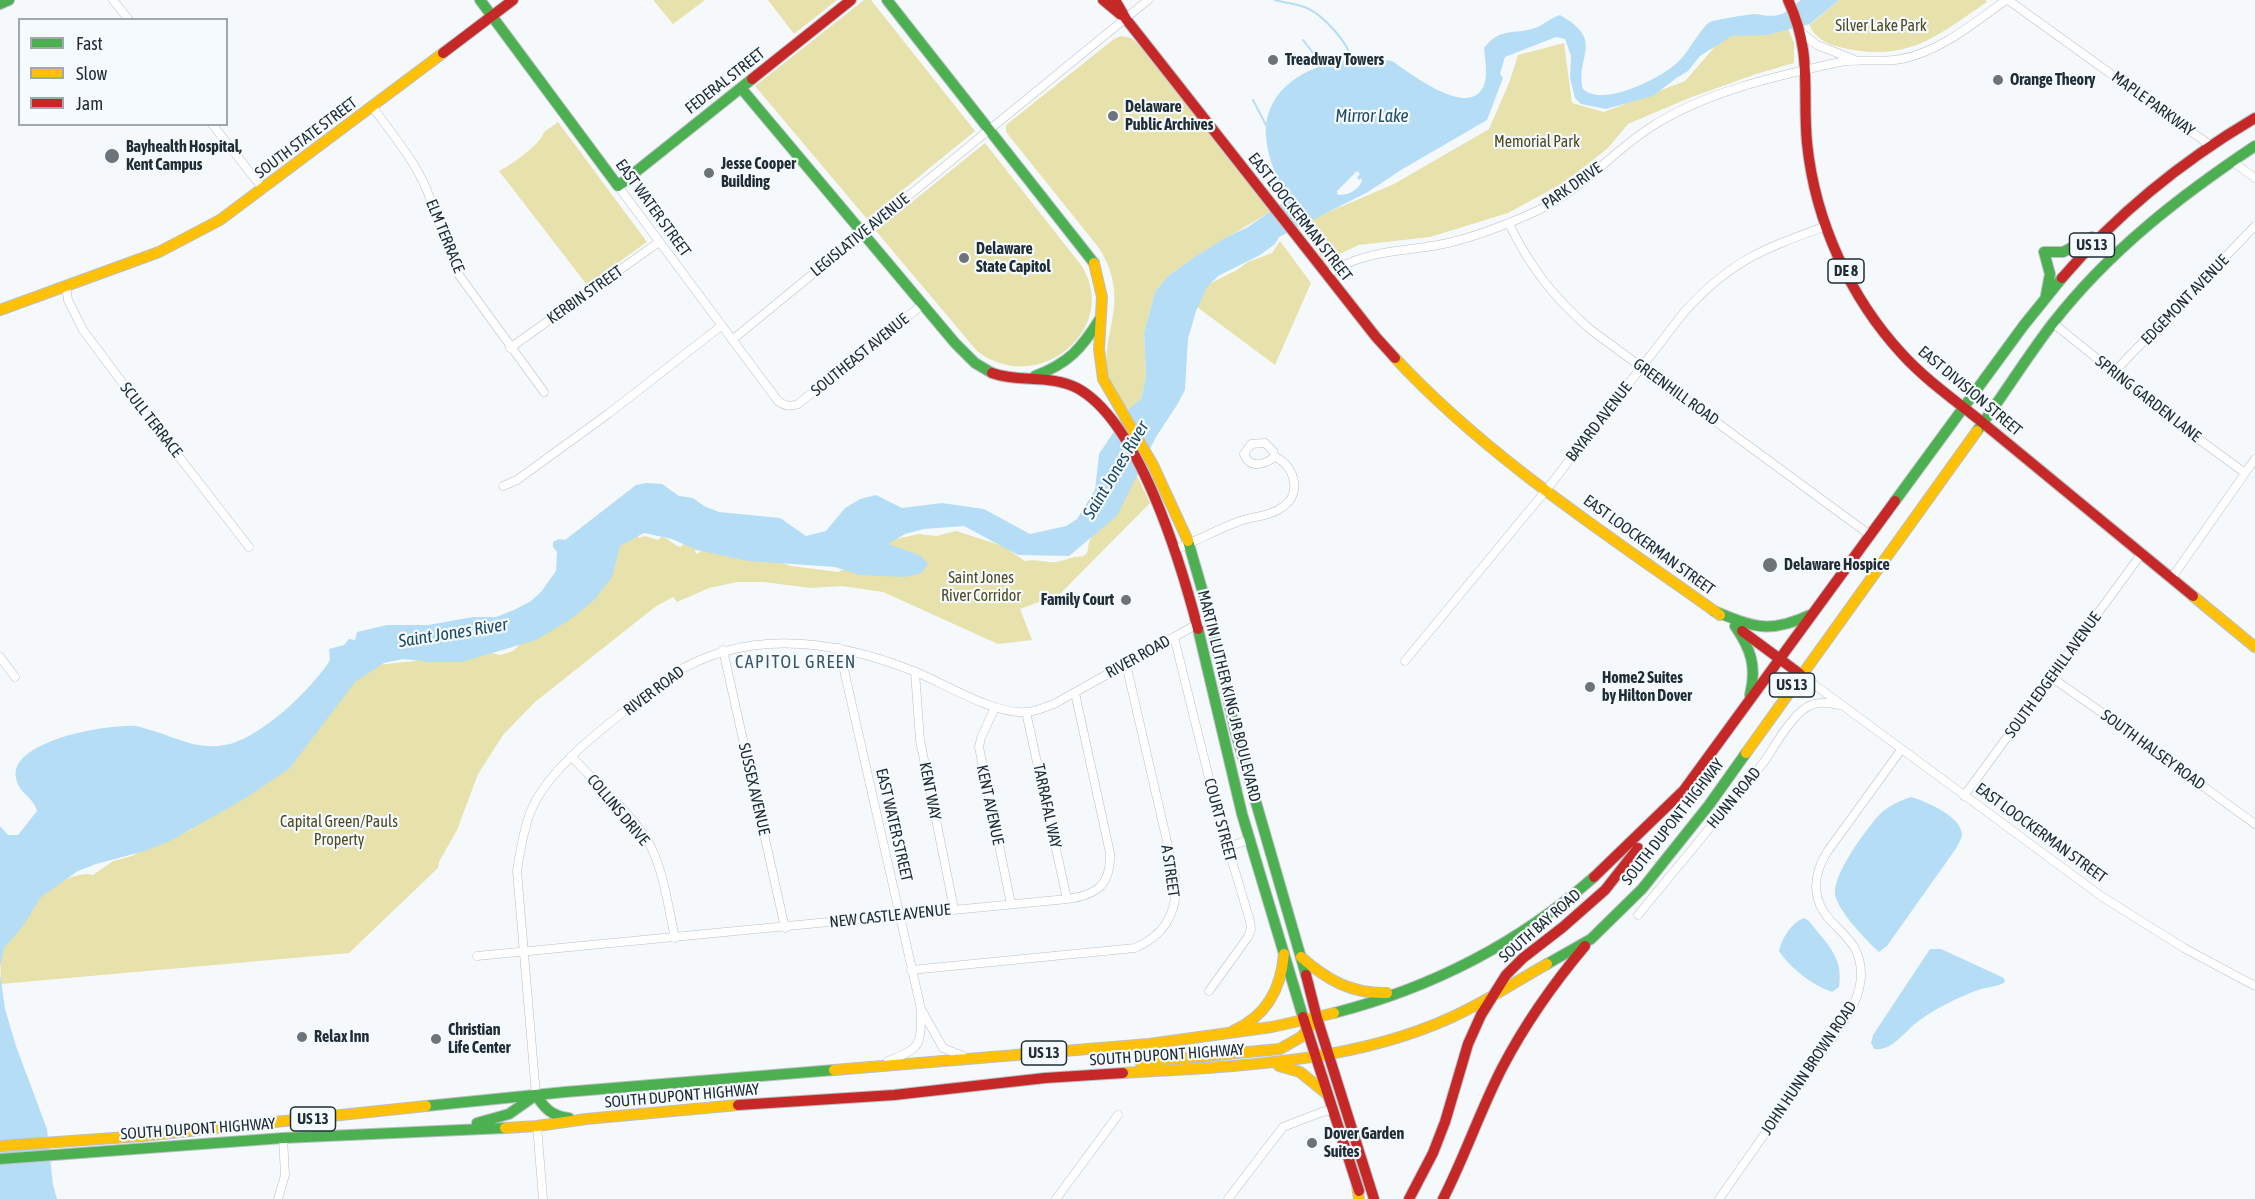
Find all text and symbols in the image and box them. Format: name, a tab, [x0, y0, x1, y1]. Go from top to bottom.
park label: Silver Lake Park	[1835, 16, 1927, 36]
legend	[18, 18, 228, 126]
text: Fast	[76, 33, 103, 54]
street label: FEDERAL STREET	[681, 44, 769, 118]
place label: Treadway Towers	[1285, 50, 1384, 70]
marker: Treadway Towers	[1266, 53, 1280, 67]
text: Slow	[76, 63, 107, 84]
street label: MAPLE PARKWAY	[2108, 67, 2198, 141]
place label: Orange Theory	[2010, 70, 2095, 90]
marker: Orange Theory	[1991, 73, 2005, 87]
text: Jam	[76, 93, 103, 114]
street label: SOUTH STATE STREET	[251, 93, 361, 183]
place label: Delaware Public Archives	[1125, 97, 1213, 135]
water label: Mirror Lake	[1335, 105, 1409, 127]
marker: Delaware Public Archives	[1106, 109, 1120, 123]
park label: Memorial Park	[1494, 132, 1580, 152]
place label: Bayhealth Hospital, Kent Campus	[126, 137, 242, 175]
marker: Bayhealth Hospital, Kent Campus	[103, 147, 121, 165]
street label: EAST LOOCKERMAN STREET	[1244, 149, 1356, 285]
place label: Jesse Cooper Building	[721, 154, 796, 192]
street label: EAST WATER STREET	[611, 156, 695, 260]
street label: PARK DRIVE	[1538, 158, 1606, 214]
marker: Jesse Cooper Building	[702, 166, 716, 180]
street label: LEGISLATIVE AVENUE	[807, 189, 913, 281]
street label: ELM TERRACE	[422, 196, 468, 276]
road number: US 13	[2070, 233, 2114, 257]
place label: Delaware State Capitol	[976, 239, 1051, 277]
marker: Delaware State Capitol	[957, 251, 971, 265]
street label: EDGEMONT AVENUE	[2137, 251, 2233, 349]
road number: DE 8	[1828, 259, 1864, 283]
street label: KERBIN STREET	[543, 262, 627, 328]
street label: SOUTHEAST AVENUE	[807, 310, 913, 400]
street label: EAST DIVISION STREET	[1914, 342, 2026, 440]
street label: SPRING GARDEN LANE	[2091, 352, 2205, 446]
street label: GREENHILL ROAD	[1629, 354, 1723, 430]
street label: BAYARD AVENUE	[1562, 378, 1636, 466]
street label: SCULL TERRACE	[116, 379, 186, 461]
water label: Saint Jones River	[1078, 417, 1154, 523]
street label: EAST LOOCKERMAN STREET	[1580, 491, 1718, 599]
place label: Delaware Hospice	[1784, 555, 1890, 575]
marker: Delaware Hospice	[1761, 556, 1779, 574]
park label: Saint Jones River Corridor	[941, 568, 1021, 606]
street label: MARTIN LUTHER KING JR BOULEVARD	[1193, 588, 1265, 804]
place label: Family Court	[1041, 590, 1114, 610]
marker: Family Court	[1119, 593, 1133, 607]
street label: SOUTH EDGEHILL AVENUE	[2001, 608, 2105, 742]
water label: Saint Jones River	[397, 614, 509, 652]
street label: RIVER ROAD	[1102, 631, 1174, 683]
district label: CAPITOL GREEN	[735, 651, 857, 673]
street label: RIVER ROAD	[620, 662, 688, 720]
place label: Home2 Suites by Hilton Dover	[1602, 668, 1692, 706]
road number: US 13	[1770, 673, 1814, 697]
marker: Home2 Suites by Hilton Dover	[1583, 680, 1597, 694]
street label: SOUTH HALSEY ROAD	[2097, 706, 2209, 794]
street label: SUSSEX AVENUE	[734, 741, 774, 837]
street label: SOUTH DUPONT HIGHWAY	[1618, 755, 1728, 889]
street label: KENT WAY	[915, 760, 945, 822]
street label: TARRAFAL WAY	[1029, 762, 1065, 850]
street label: KENT AVENUE	[972, 763, 1008, 847]
street label: HUNN ROAD	[1703, 764, 1765, 832]
street label: EAST WATER STREET	[872, 767, 916, 883]
street label: COLLINS DRIVE	[583, 771, 653, 849]
street label: COURT STREET	[1200, 776, 1240, 864]
street label: EAST LOOCKERMAN STREET	[1972, 779, 2110, 887]
park label: Capital Green/Pauls Property	[280, 812, 398, 850]
street label: A STREET	[1157, 844, 1183, 898]
street label: SOUTH BAY ROAD	[1495, 885, 1585, 967]
street label: NEW CASTLE AVENUE	[828, 900, 952, 932]
street label: JOHN HUNN BROWN ROAD	[1757, 998, 1861, 1138]
place label: Christian Life Center	[448, 1020, 510, 1058]
place label: Relax Inn	[314, 1027, 369, 1047]
marker: Relax Inn	[295, 1030, 309, 1044]
marker: Christian Life Center	[429, 1032, 443, 1046]
street label: SOUTH DUPONT HIGHWAY	[1089, 1040, 1245, 1070]
road number: US 13	[1022, 1041, 1066, 1065]
street label: SOUTH DUPONT HIGHWAY	[604, 1080, 760, 1112]
road number: US 13	[290, 1107, 336, 1131]
street label: SOUTH DUPONT HIGHWAY	[120, 1114, 276, 1144]
place label: Dover Garden Suites	[1324, 1124, 1404, 1162]
marker: Dover Garden Suites	[1305, 1136, 1319, 1150]

